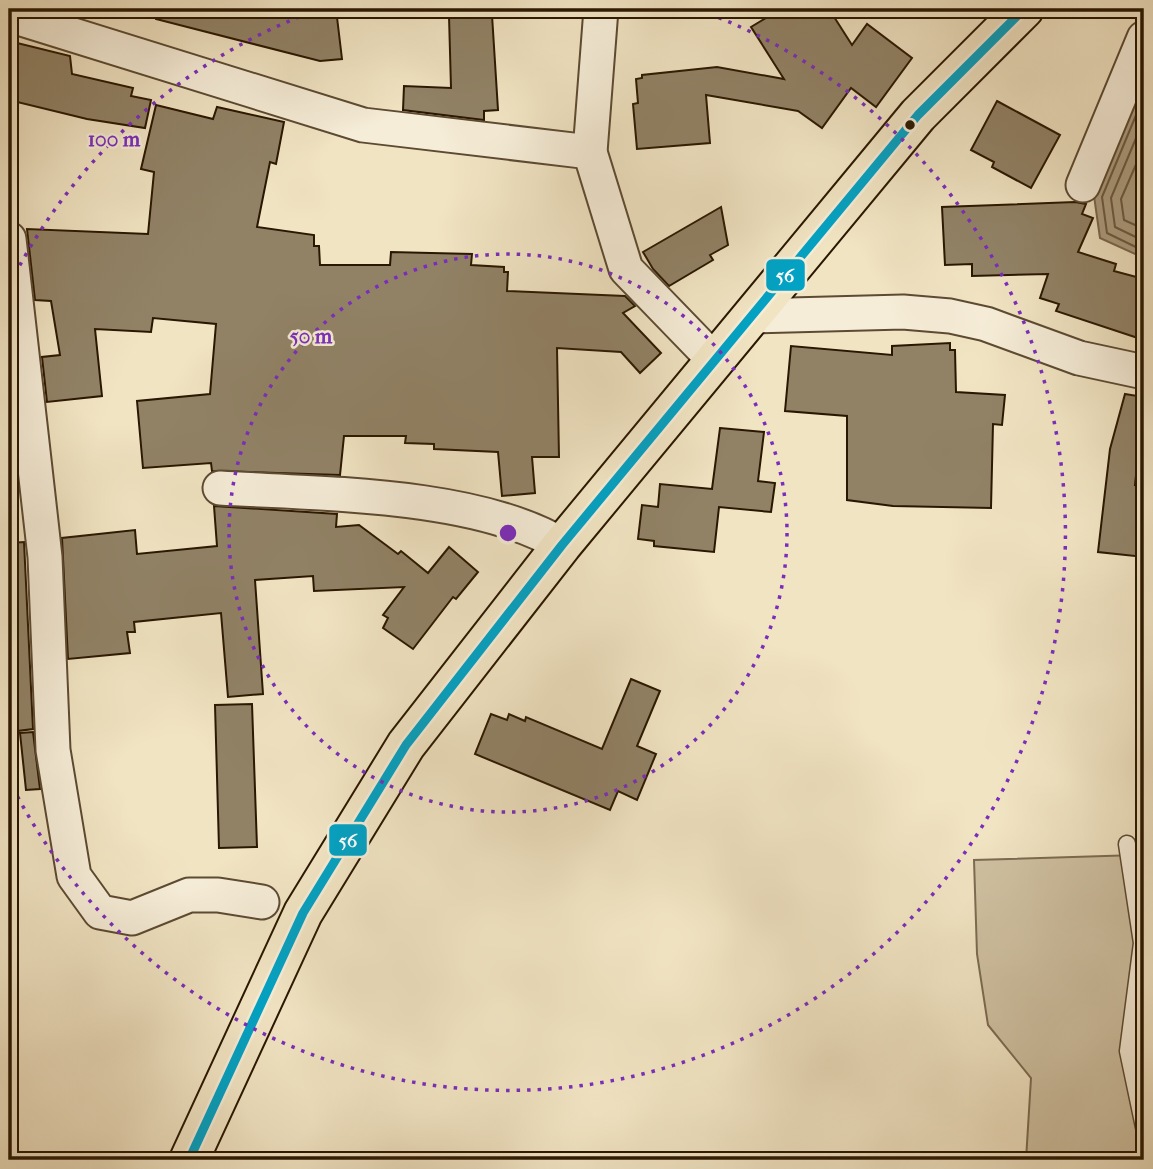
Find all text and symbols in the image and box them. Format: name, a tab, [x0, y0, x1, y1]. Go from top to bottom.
unlabelled marker	[903, 118, 917, 132]
text: 100 m	[88, 127, 141, 151]
line badge: 56	[765, 258, 806, 292]
text: 56	[776, 265, 795, 287]
text: 50 m	[290, 324, 333, 348]
centre of rings	[496, 521, 520, 545]
line badge: 56	[328, 823, 368, 857]
text: 56	[339, 830, 358, 852]

